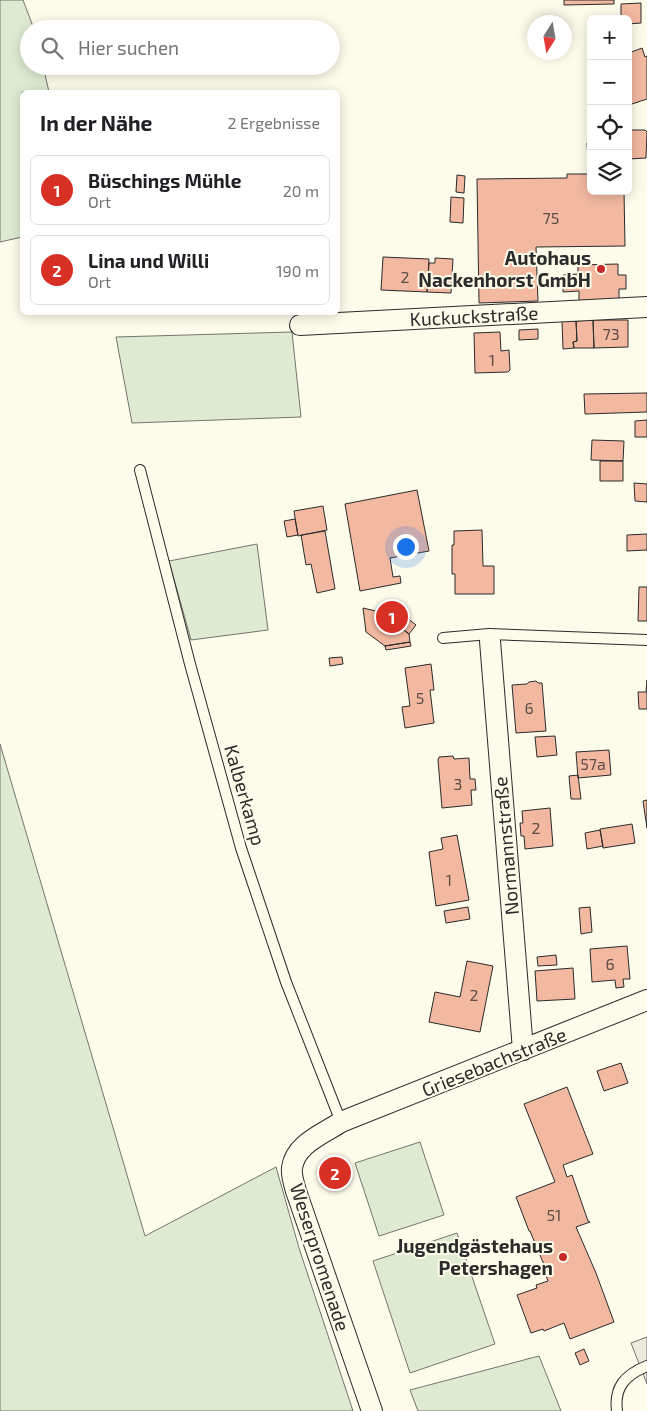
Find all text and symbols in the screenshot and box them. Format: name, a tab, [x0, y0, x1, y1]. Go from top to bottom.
north arrow	[527, 15, 572, 60]
map controls	[587, 15, 632, 195]
button: +	[587, 15, 632, 60]
search box	[20, 20, 340, 75]
icon: search	[38, 34, 66, 62]
text: Hier suchen	[78, 36, 179, 59]
button: −	[587, 60, 632, 105]
button: locate	[587, 105, 632, 150]
text: In der Nähe	[40, 110, 152, 135]
text: 2 Ergebnisse	[227, 113, 320, 132]
button: layers	[587, 150, 632, 195]
text: Büschings Mühle	[88, 169, 242, 192]
text: 1	[54, 181, 60, 200]
text: 20 m	[283, 181, 319, 200]
text: Ort	[88, 192, 111, 211]
house number: 75	[543, 208, 559, 227]
place label: Autohaus Nackenhorst GmbH	[418, 246, 591, 291]
text: Lina und Willi	[88, 249, 209, 272]
text: 2	[52, 261, 62, 280]
text: 190 m	[276, 261, 319, 280]
marker: Autohaus Nackenhorst GmbH	[595, 263, 607, 275]
house number: 2	[401, 267, 410, 286]
text: Ort	[88, 272, 111, 291]
street label: Kuckuckstraße	[409, 301, 539, 330]
house number: 73	[602, 324, 620, 343]
house number: 1	[489, 350, 495, 369]
your location	[393, 534, 419, 560]
pin: 1	[376, 598, 408, 636]
house number: 5	[416, 688, 424, 707]
house number: 6	[524, 698, 534, 717]
street label: Kalberkamp	[220, 742, 271, 848]
house number: 57a	[580, 754, 606, 773]
house number: 3	[454, 774, 462, 793]
street label: Normannstraße	[488, 776, 523, 916]
house number: 2	[532, 818, 541, 837]
house number: 1	[446, 870, 452, 889]
house number: 6	[605, 954, 615, 973]
house number: 2	[470, 985, 479, 1004]
street label: Griesebachstraße	[418, 1022, 569, 1101]
pin: 2	[319, 1154, 351, 1192]
street label: Weserpromenade	[286, 1180, 355, 1334]
house number: 51	[547, 1205, 561, 1224]
place label: Jugendgästehaus Petershagen	[396, 1234, 553, 1279]
marker: Jugendgästehaus Petershagen	[557, 1251, 569, 1263]

